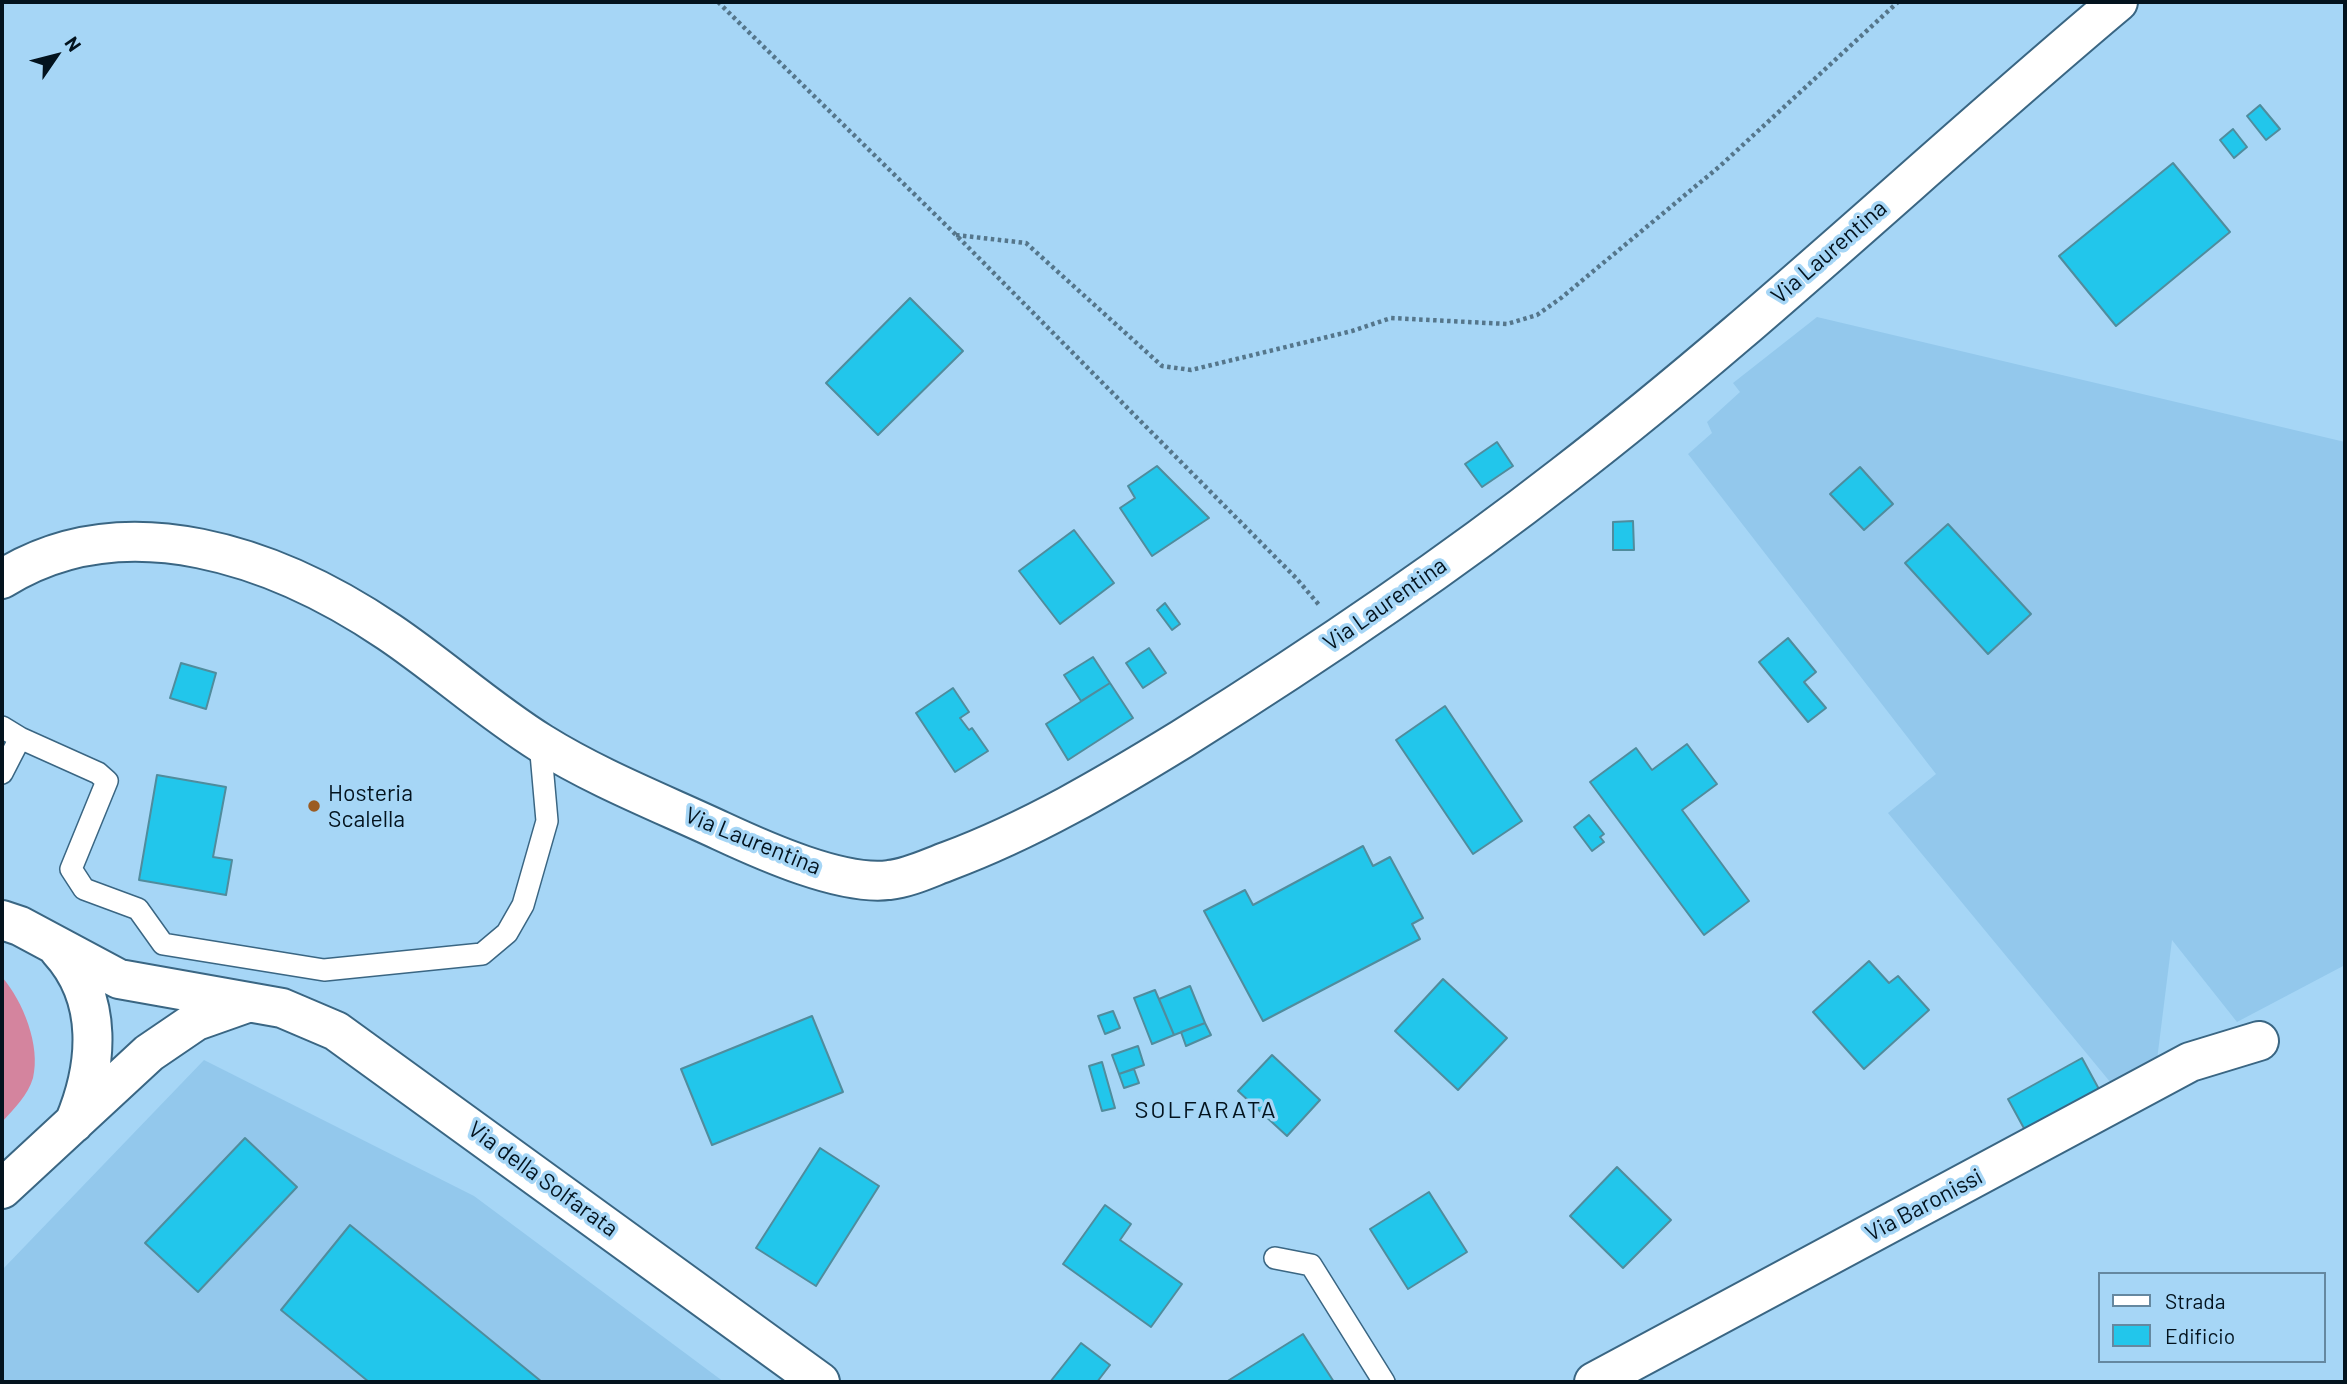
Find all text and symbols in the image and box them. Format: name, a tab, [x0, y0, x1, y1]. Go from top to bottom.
north arrow	[21, 21, 91, 91]
text: N	[61, 32, 87, 55]
street label: Via Laurentina	[1766, 194, 1892, 310]
street label: Via Laurentina	[1318, 551, 1452, 657]
place label: Hosteria Scalella	[328, 779, 413, 833]
marker: Hosteria Scalella	[306, 798, 322, 814]
street label: Via Laurentina	[681, 801, 825, 881]
district label: SOLFARATA	[1136, 1096, 1276, 1124]
street label: Via della Solfarata	[463, 1115, 623, 1243]
street label: Via Baronissi	[1861, 1163, 1987, 1247]
legend	[2098, 1272, 2326, 1363]
text: Strada	[2165, 1288, 2225, 1313]
text: Edificio	[2165, 1323, 2235, 1348]

